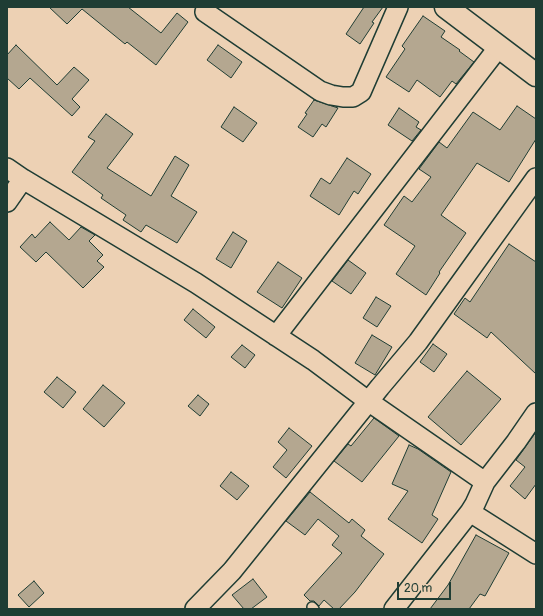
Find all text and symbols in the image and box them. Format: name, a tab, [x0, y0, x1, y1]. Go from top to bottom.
scale bar	[399, 574, 453, 600]
text: 20 m	[404, 581, 432, 596]

